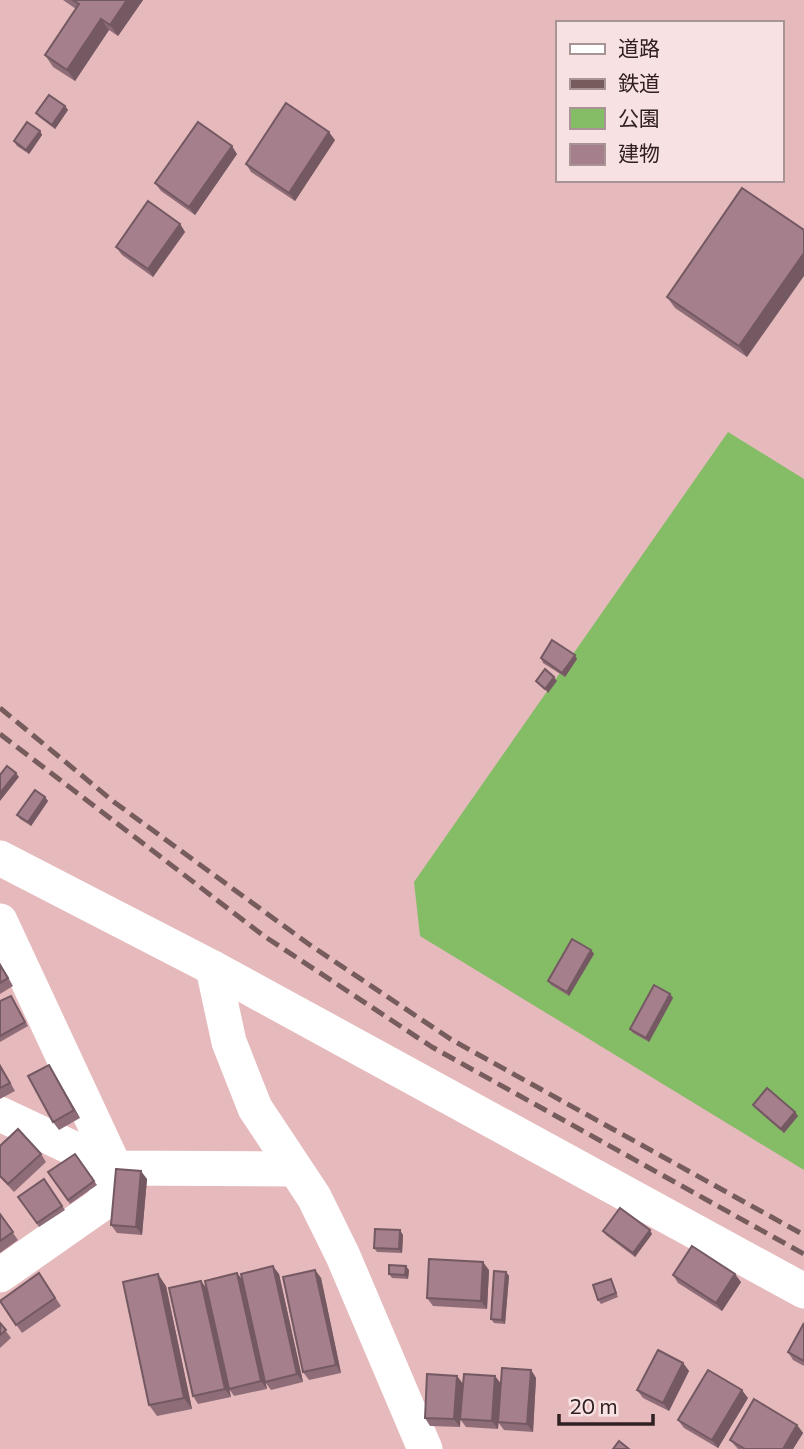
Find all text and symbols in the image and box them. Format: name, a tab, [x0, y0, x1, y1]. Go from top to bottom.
legend	[556, 21, 783, 182]
text: 道路	[618, 35, 660, 60]
text: 鉄道	[618, 70, 660, 95]
text: 公園	[618, 105, 660, 130]
text: 建物	[618, 140, 660, 165]
scale bar	[559, 1382, 654, 1426]
text: 20 m	[570, 1393, 618, 1418]

